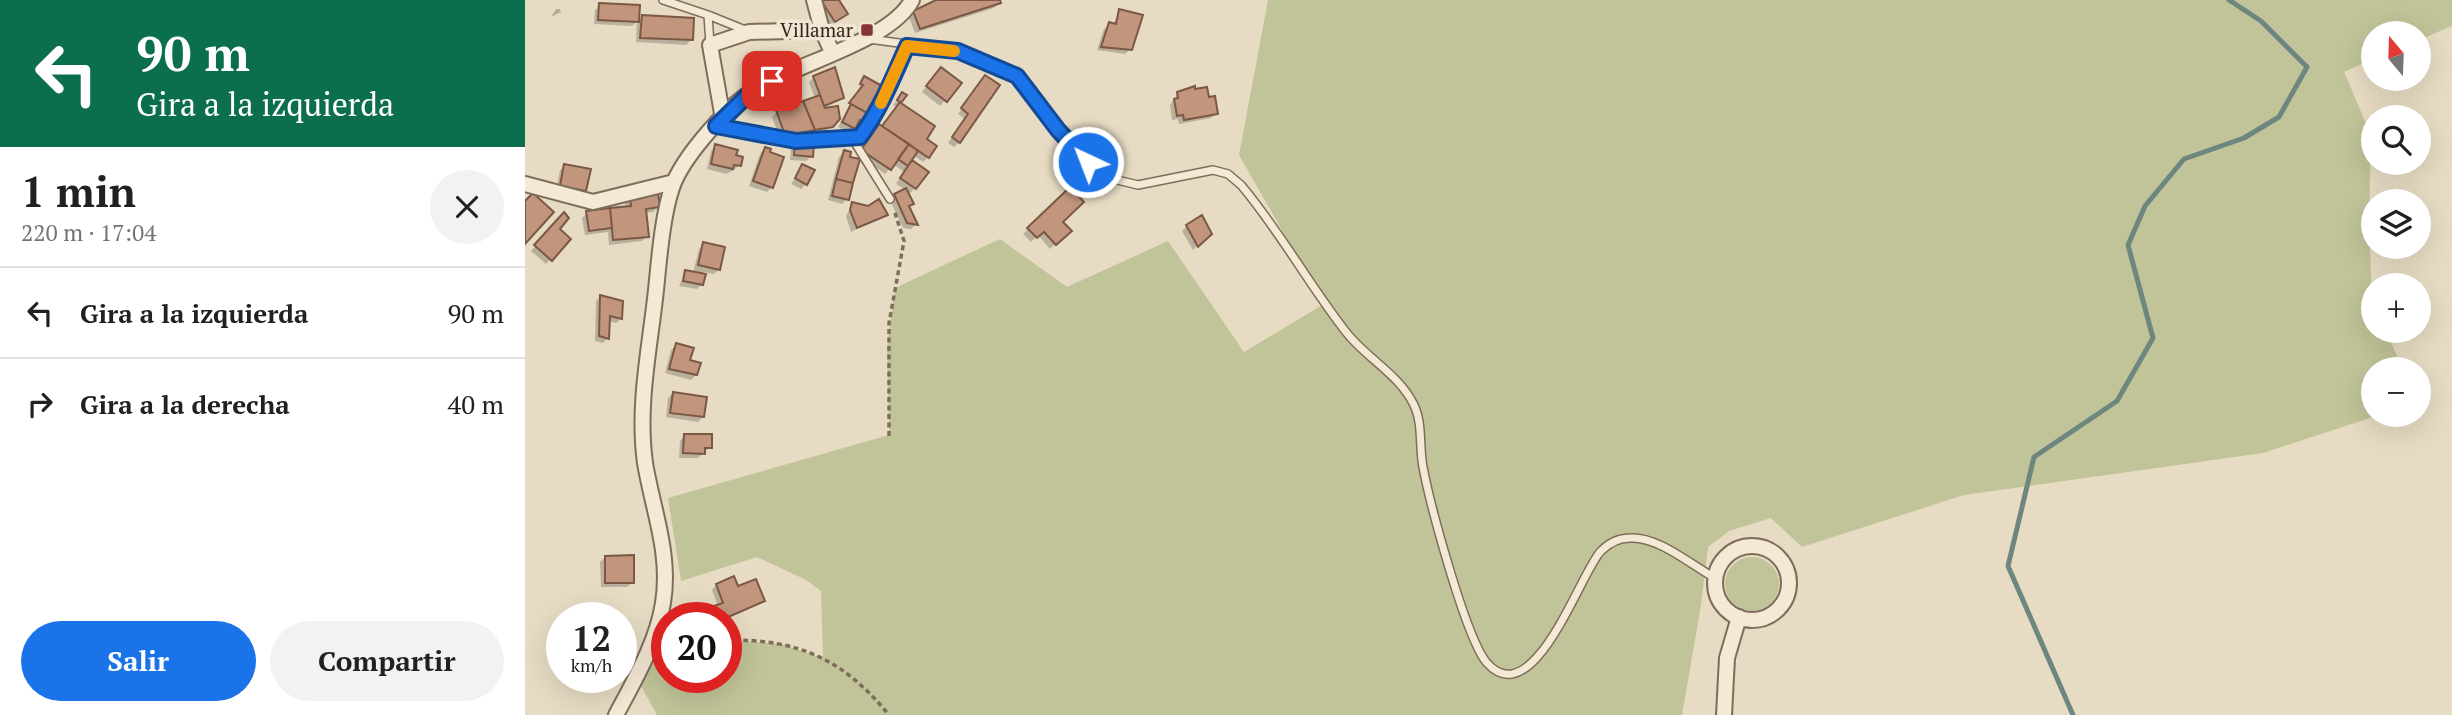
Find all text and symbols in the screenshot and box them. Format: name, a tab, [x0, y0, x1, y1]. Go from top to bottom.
place label: Villamar	[780, 17, 854, 42]
text: 90 m	[136, 20, 250, 85]
north arrow	[2361, 21, 2431, 91]
map controls	[2361, 21, 2431, 427]
marker: Villamar	[859, 22, 875, 38]
icon: left	[21, 28, 112, 119]
pin	[742, 51, 802, 111]
icon: arrive	[753, 62, 791, 100]
text: Gira a la izquierda	[136, 83, 394, 125]
button: search	[2361, 105, 2431, 175]
position arrow	[1051, 125, 1125, 199]
text: 1 min	[21, 163, 136, 219]
button: close	[430, 170, 504, 244]
button: layers	[2361, 189, 2431, 259]
text: 220 m · 17:04	[21, 217, 156, 248]
button: +	[2361, 273, 2431, 343]
icon: left	[21, 294, 59, 332]
text: Gira a la izquierda	[80, 296, 308, 330]
text: 90 m	[448, 296, 504, 330]
button: −	[2361, 357, 2431, 427]
icon: right	[21, 385, 59, 423]
text: Gira a la derecha	[80, 387, 290, 421]
text: 40 m	[448, 387, 504, 421]
speed limit sign: 20	[651, 602, 742, 693]
text: 12	[572, 615, 611, 661]
button: Salir	[21, 621, 256, 701]
button: Compartir	[270, 621, 504, 701]
text: km/h	[571, 653, 612, 677]

